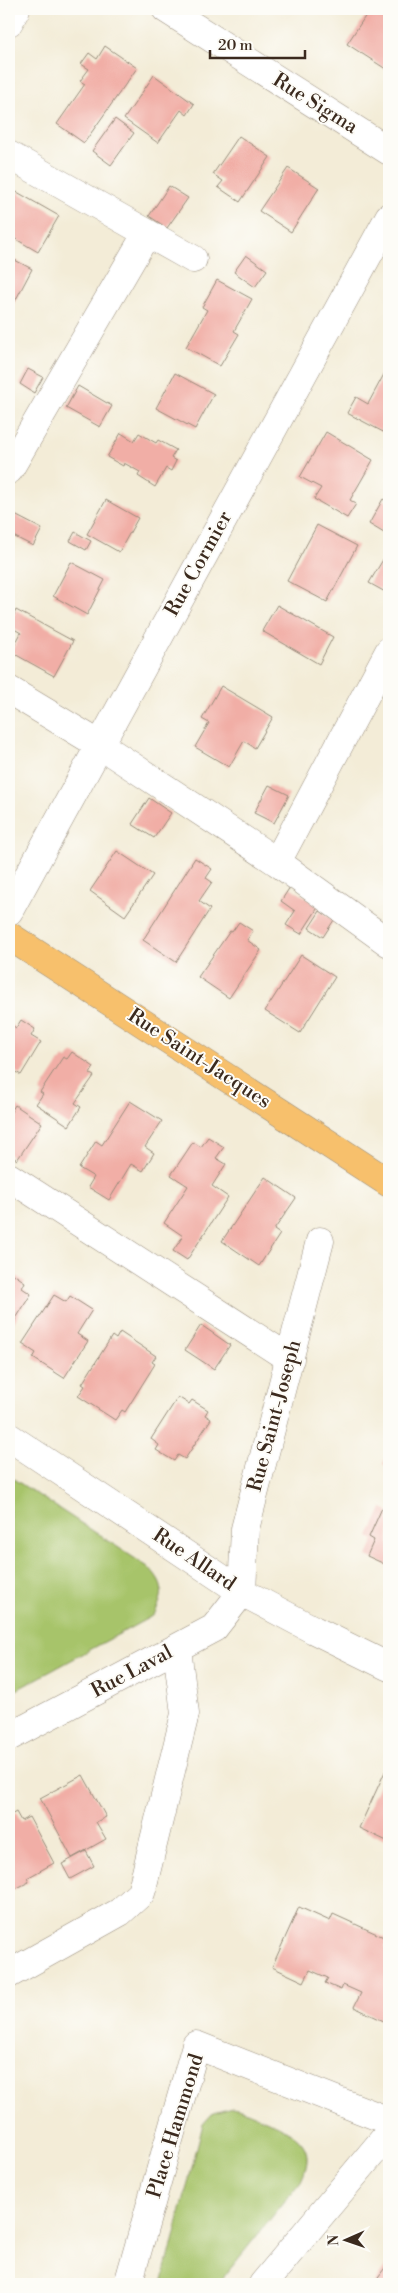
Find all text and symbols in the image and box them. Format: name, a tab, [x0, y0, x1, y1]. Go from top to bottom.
scale bar	[210, 28, 306, 60]
text: 20 m	[218, 36, 253, 55]
street label: Rue Sigma	[268, 68, 363, 140]
street label: Rue Cormier	[160, 507, 238, 621]
street label: Rue Saint-Jacques	[123, 1003, 275, 1115]
street label: Rue Saint-Joseph	[243, 1337, 307, 1495]
street label: Rue Allard	[148, 1523, 241, 1597]
street label: Rue Laval	[87, 1640, 177, 1704]
street label: Place Hammond	[142, 2050, 210, 2201]
north arrow	[320, 2216, 370, 2266]
text: N	[325, 2235, 343, 2246]

